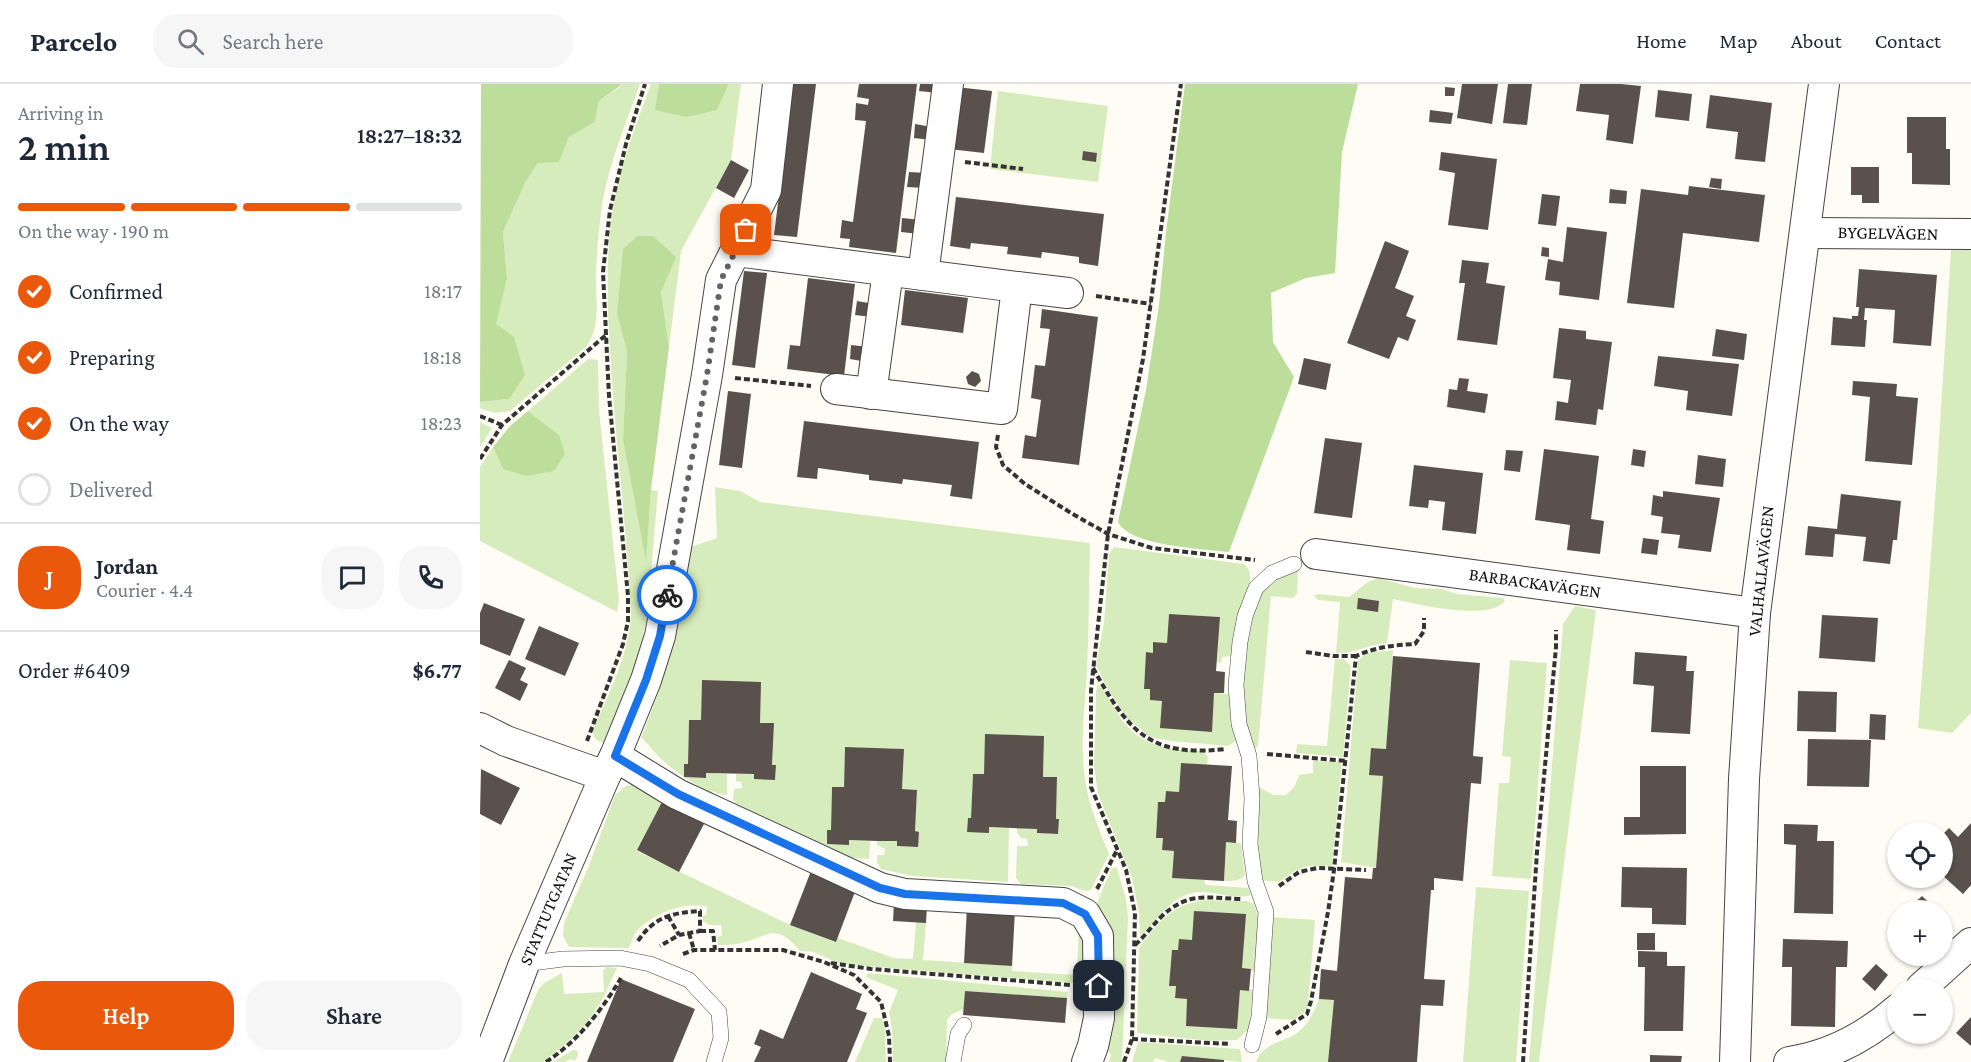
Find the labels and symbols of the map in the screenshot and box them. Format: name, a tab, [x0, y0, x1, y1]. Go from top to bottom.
pin	[720, 204, 771, 255]
street label: BYGELVÄGEN	[1837, 222, 1939, 244]
street label: VALHALLAVÄGEN	[1744, 504, 1778, 637]
street label: BARBACKAVÄGEN	[1468, 564, 1602, 602]
courier	[637, 565, 697, 625]
street label: STATTUTGATAN	[515, 850, 581, 968]
pin	[1073, 960, 1124, 1011]

